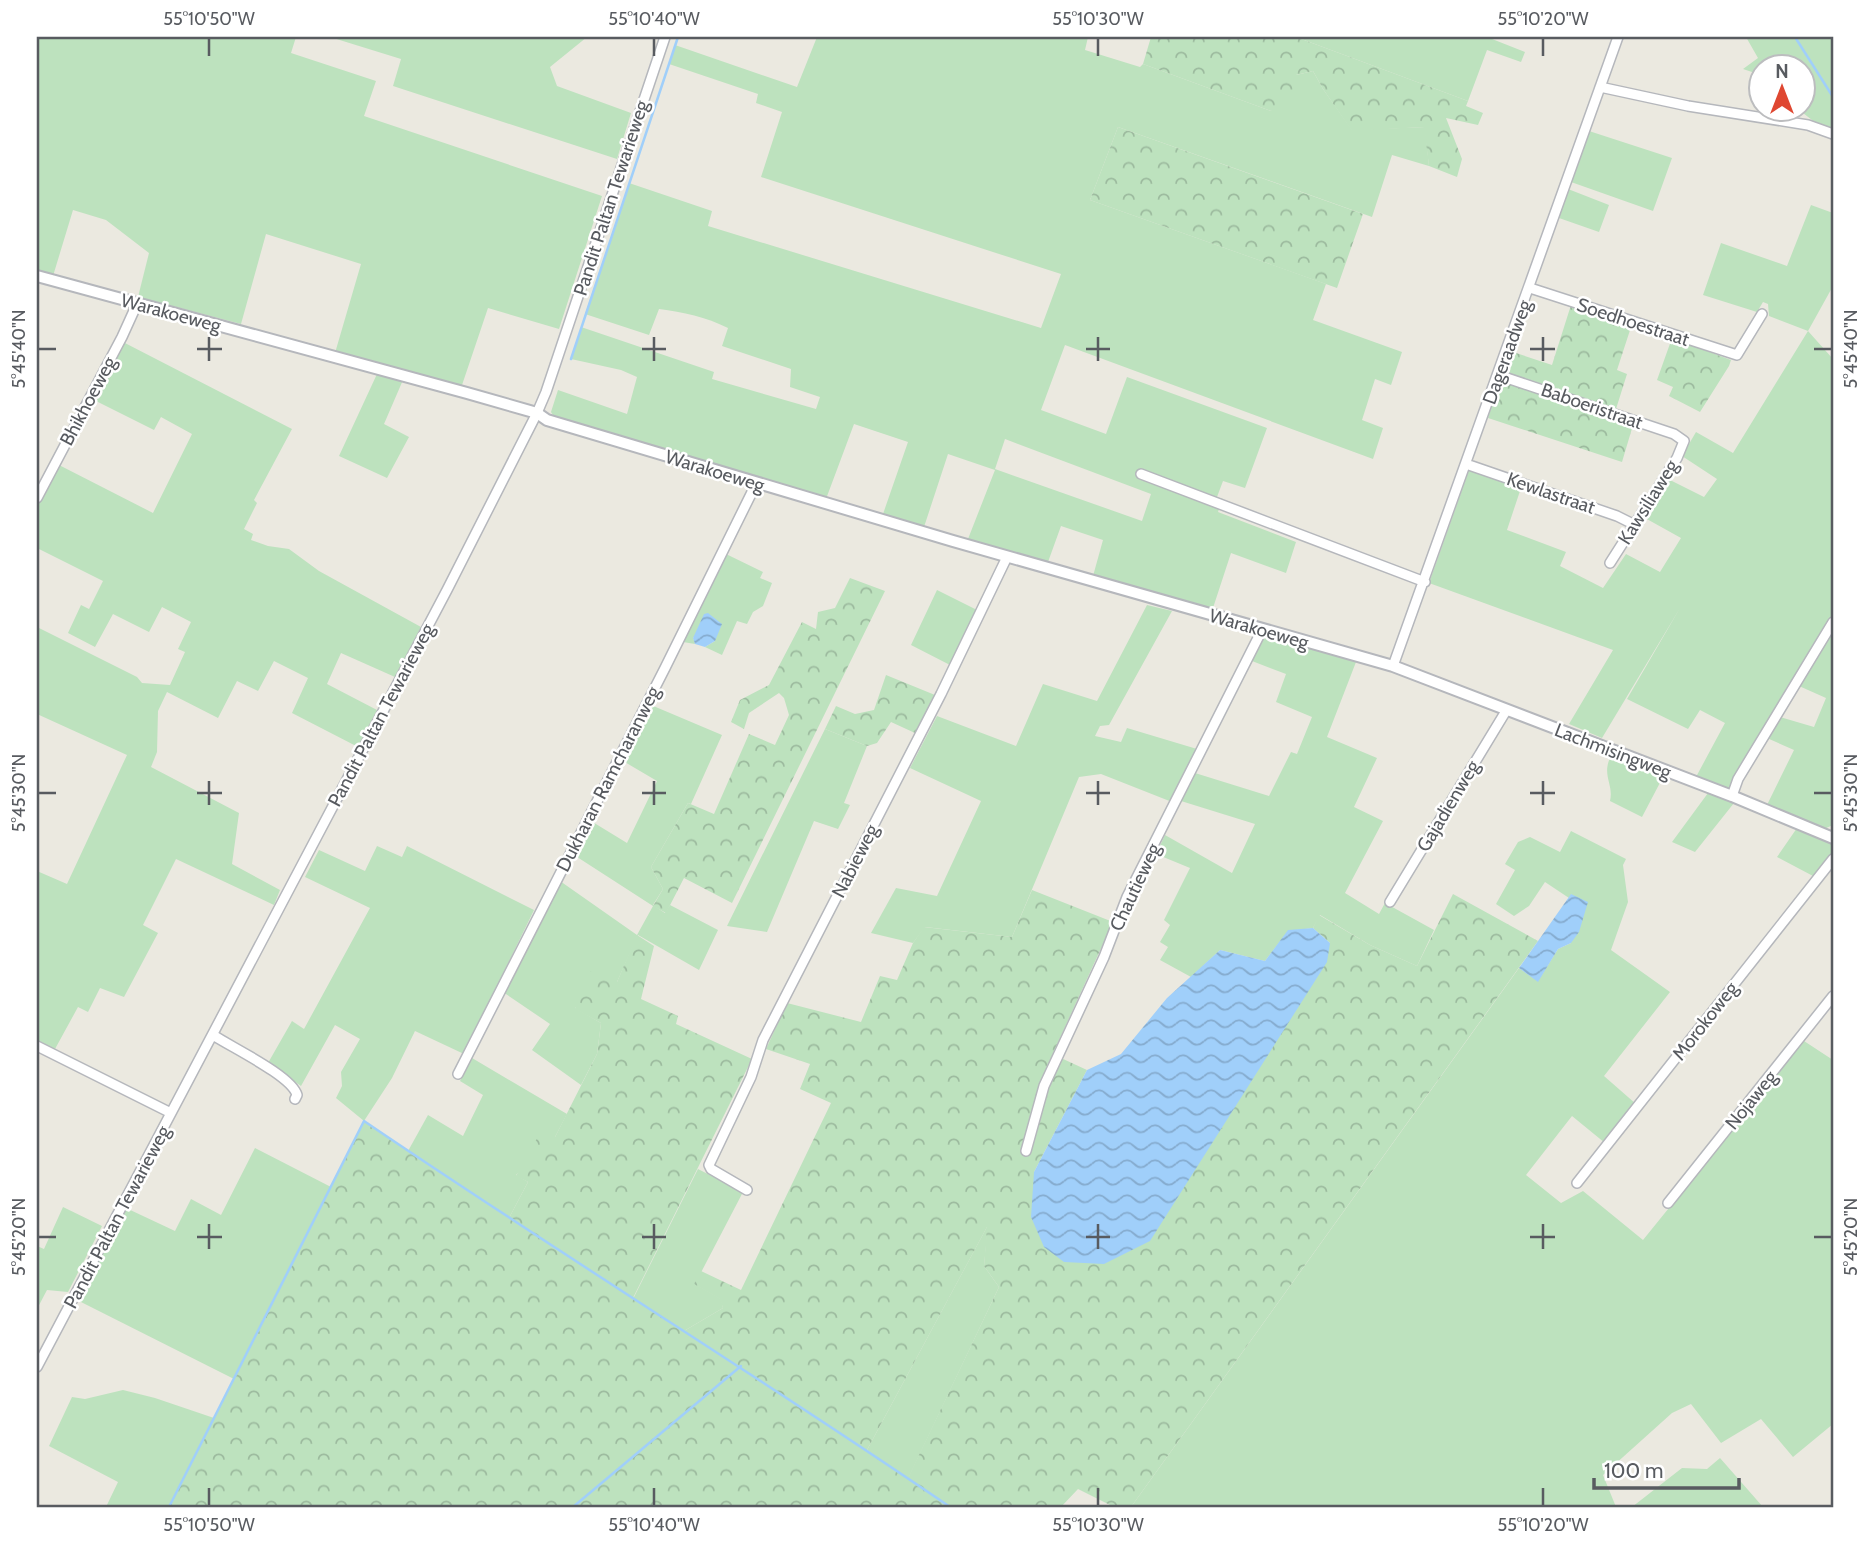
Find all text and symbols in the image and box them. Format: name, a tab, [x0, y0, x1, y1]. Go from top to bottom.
text: 55°10'50"W	[163, 8, 255, 30]
text: 55°10'40"W	[608, 8, 700, 30]
text: 55°10'30"W	[1052, 8, 1144, 30]
text: 55°10'20"W	[1497, 8, 1589, 30]
north arrow	[1748, 52, 1818, 122]
text: N	[1775, 60, 1789, 83]
street label: Pandit Paltan Tewarieweg	[569, 97, 654, 299]
street label: Warakoeweg	[119, 289, 224, 338]
street label: Soedhoestraat	[1574, 293, 1693, 351]
street label: Dageraadweg	[1477, 296, 1537, 407]
text: 5°45'40"N	[8, 310, 30, 388]
text: 5°45'40"N	[1840, 310, 1862, 388]
street label: Bhikhoeweg	[55, 352, 121, 449]
street label: Baboeristraat	[1538, 378, 1646, 434]
street label: Warakoeweg	[663, 445, 768, 497]
street label: Kawsiliaweg	[1613, 455, 1683, 549]
street label: Kewlastraat	[1504, 467, 1599, 519]
street label: Warakoeweg	[1207, 604, 1312, 654]
street label: Pandit Paltan Tewarieweg	[323, 619, 439, 810]
street label: Dukharan Ramcharanweg	[551, 682, 665, 876]
street label: Lachmisingweg	[1551, 718, 1675, 784]
text: 5°45'30"N	[8, 754, 30, 832]
text: 5°45'30"N	[1840, 754, 1862, 832]
street label: Gajadienweg	[1412, 756, 1485, 856]
street label: Nabieweg	[827, 820, 884, 902]
street label: Chautieweg	[1105, 839, 1166, 935]
street label: Morokoweg	[1667, 977, 1743, 1065]
street label: Nojaweg	[1720, 1065, 1782, 1134]
street label: Pandit Paltan Tewarieweg	[59, 1121, 175, 1312]
text: 5°45'20"N	[8, 1198, 30, 1276]
text: 5°45'20"N	[1840, 1198, 1862, 1276]
scale bar	[1594, 1446, 1739, 1490]
text: 100 m	[1604, 1458, 1663, 1483]
text: 55°10'50"W	[163, 1514, 255, 1536]
text: 55°10'40"W	[608, 1514, 700, 1536]
text: 55°10'30"W	[1052, 1514, 1144, 1536]
text: 55°10'20"W	[1497, 1514, 1589, 1536]

